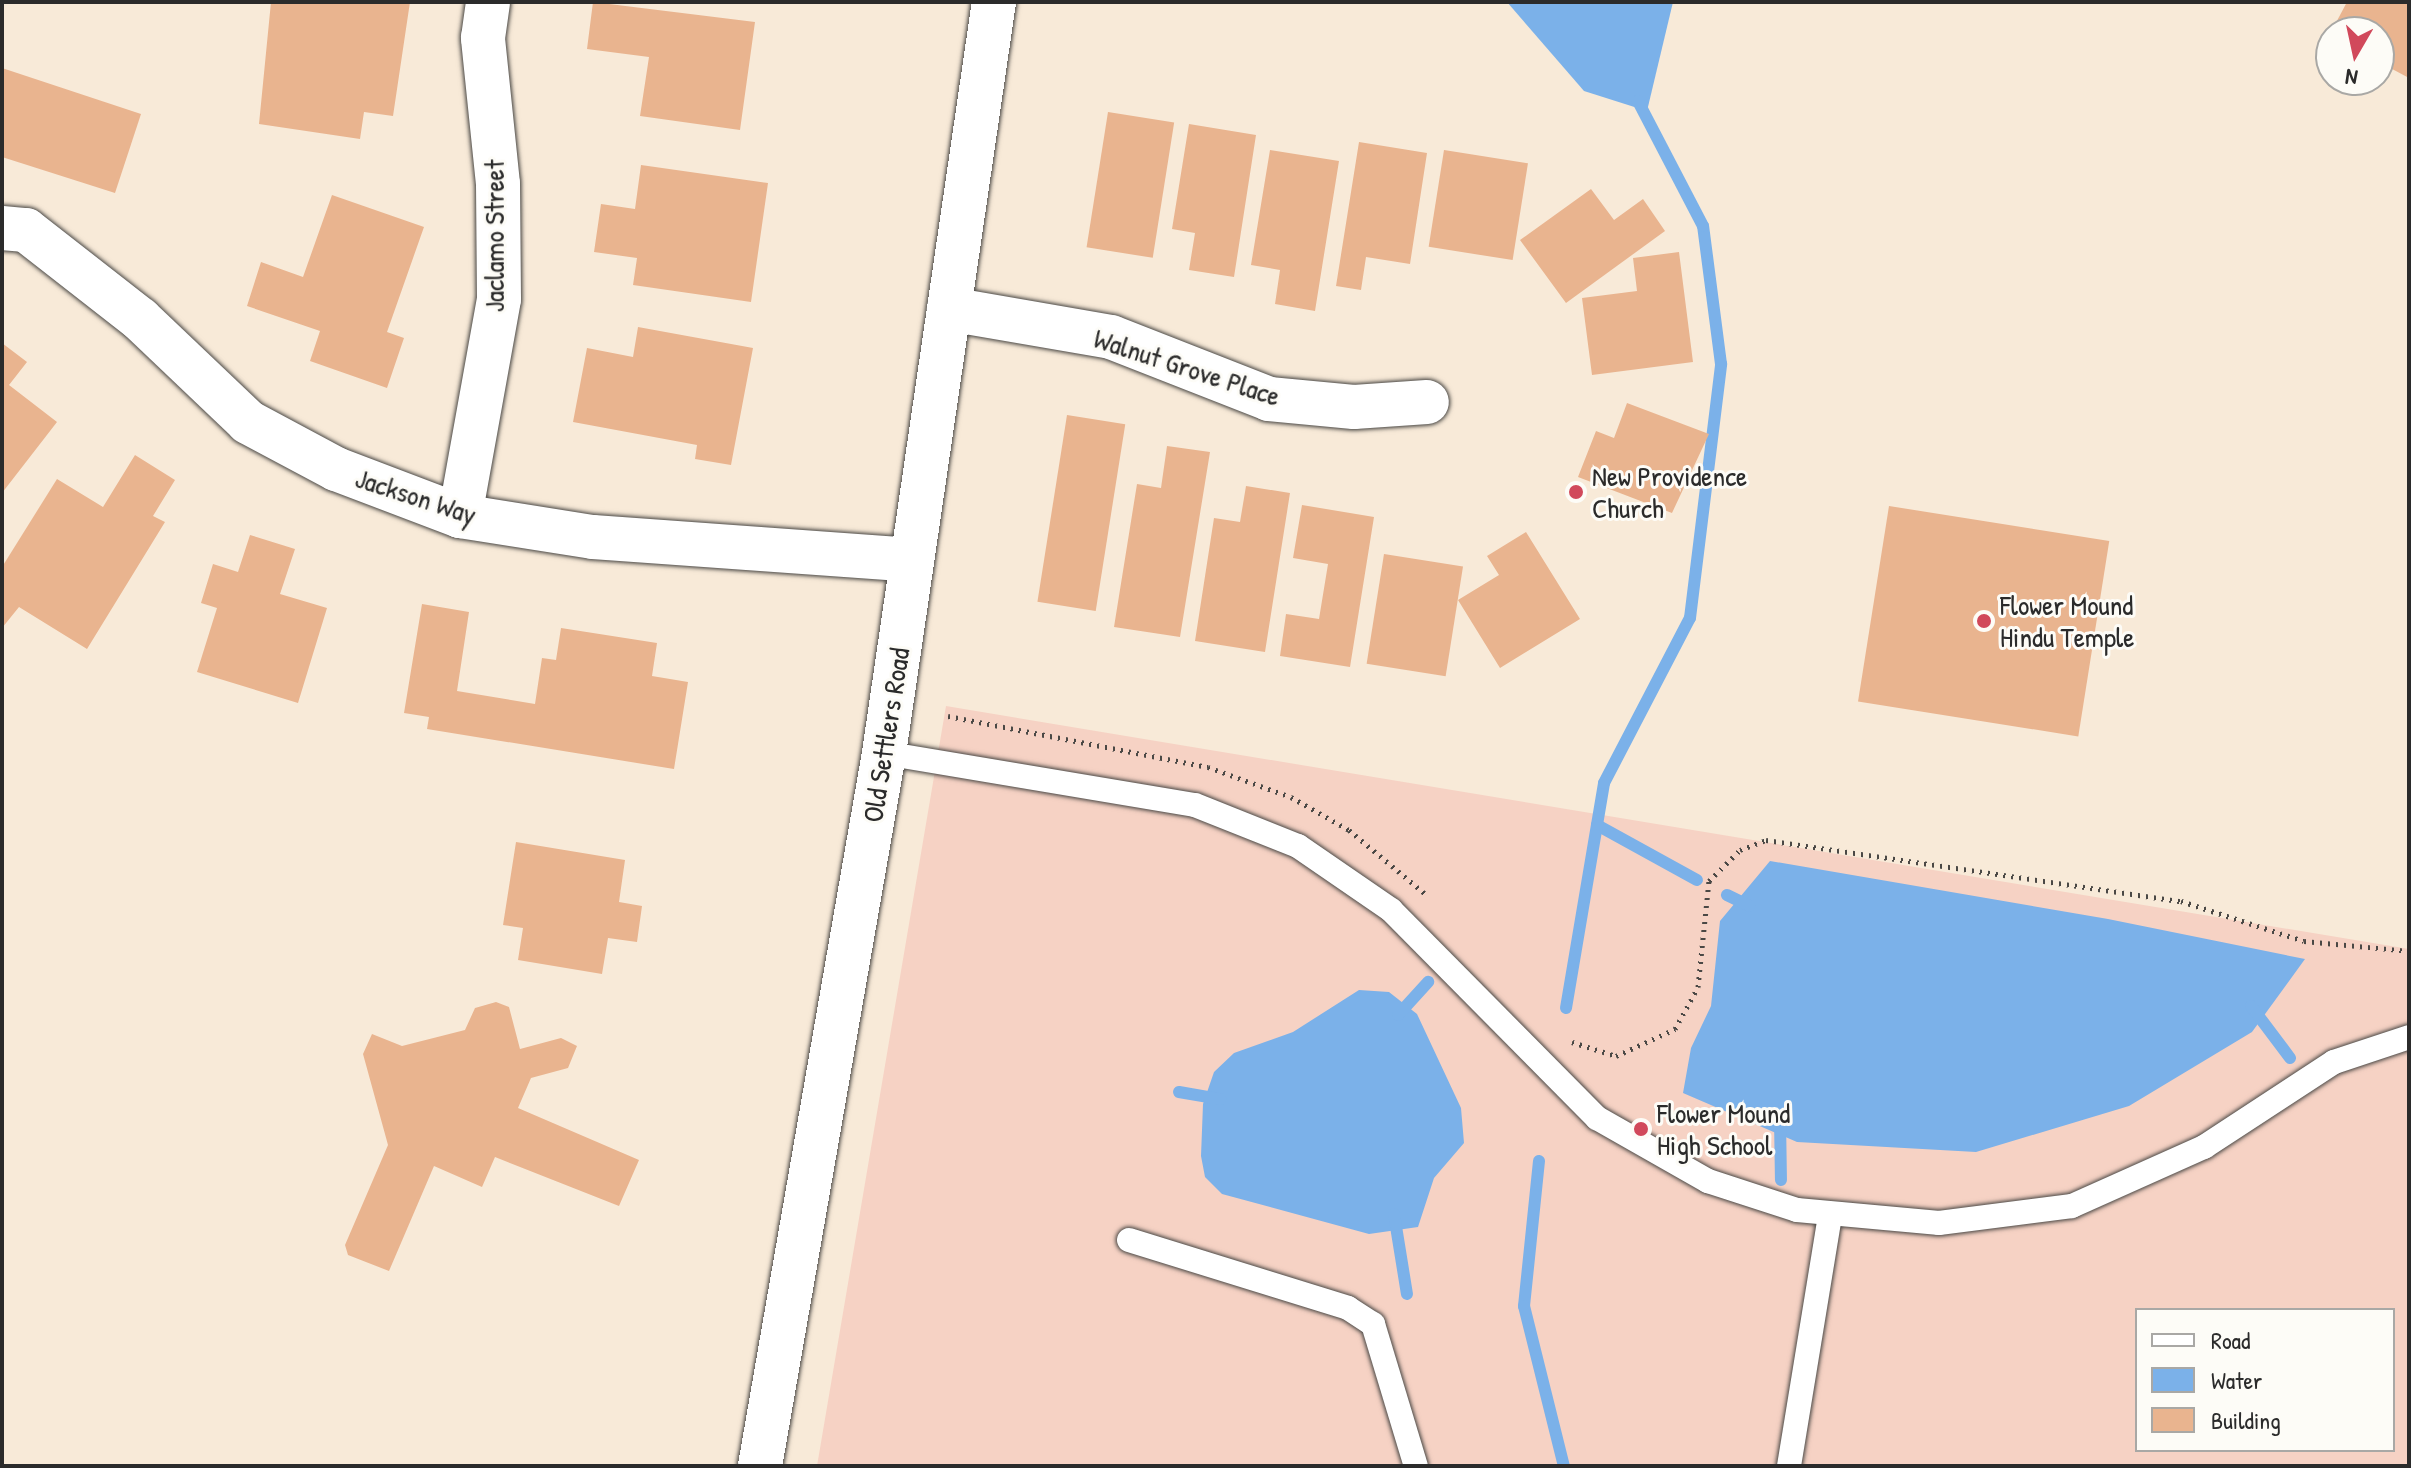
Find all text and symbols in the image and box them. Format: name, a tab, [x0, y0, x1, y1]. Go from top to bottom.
north arrow	[2315, 16, 2395, 96]
text: N	[2343, 62, 2360, 93]
street label: Jaclamo Street	[477, 160, 511, 312]
street label: Walnut Grove Place	[1090, 321, 1284, 413]
place label: New Providence Church	[1592, 459, 1747, 525]
street label: Jackson Way	[351, 461, 481, 531]
marker: New Providence Church	[1567, 483, 1585, 501]
place label: Flower Mound Hindu Temple	[2000, 588, 2134, 654]
marker: Flower Mound Hindu Temple	[1975, 612, 1993, 630]
street label: Old Settlers Road	[856, 645, 916, 825]
place label: Flower Mound High School	[1657, 1096, 1790, 1162]
marker: Flower Mound High School	[1632, 1120, 1650, 1138]
legend	[2135, 1308, 2395, 1452]
text: Road	[2211, 1324, 2250, 1356]
text: Water	[2211, 1364, 2262, 1396]
text: Building	[2211, 1404, 2281, 1436]

